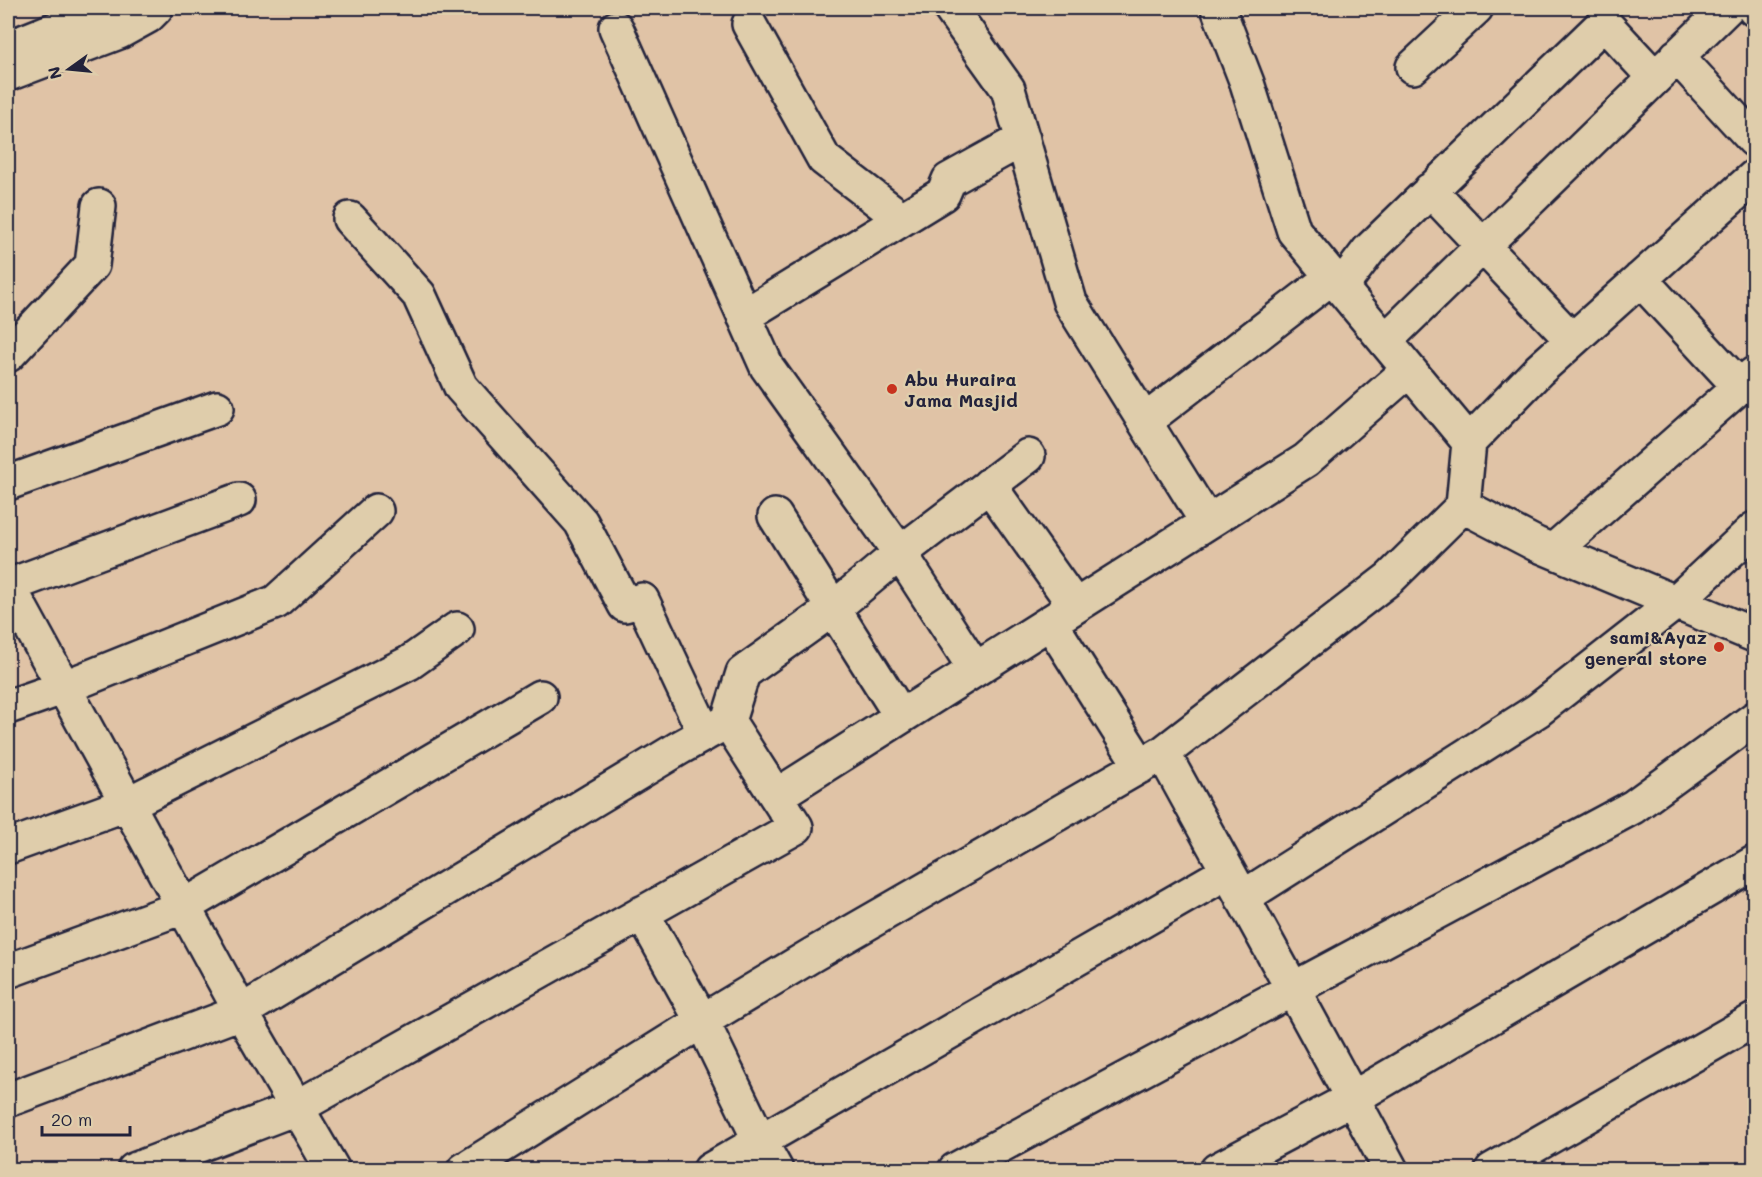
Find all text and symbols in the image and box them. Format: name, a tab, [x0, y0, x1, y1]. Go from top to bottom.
north arrow	[39, 39, 99, 99]
text: N	[42, 64, 66, 82]
place label: Abu Huraira Jama Masjid	[904, 367, 1018, 412]
marker: Abu Huraira Jama Masjid	[885, 382, 899, 396]
place label: sami&Ayaz general store	[1585, 625, 1707, 670]
marker: sami&Ayaz general store	[1712, 640, 1726, 654]
scale bar	[42, 1099, 130, 1137]
text: 20 m	[51, 1107, 92, 1131]

